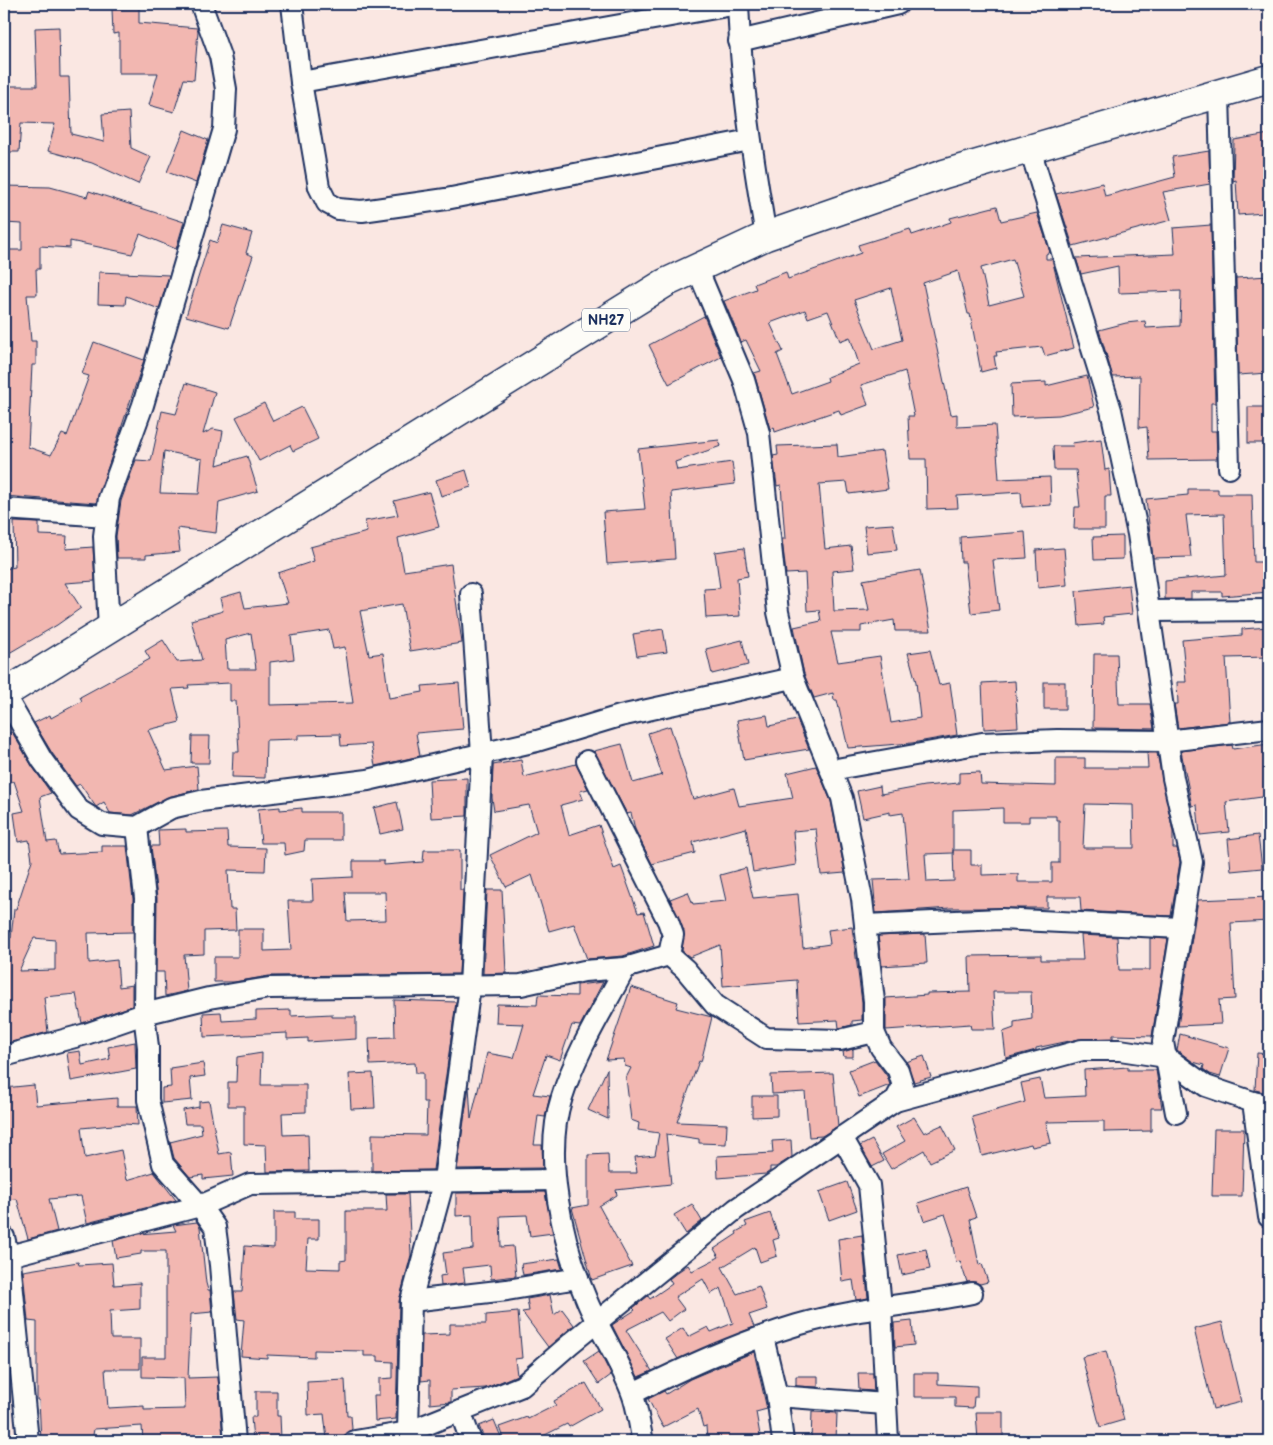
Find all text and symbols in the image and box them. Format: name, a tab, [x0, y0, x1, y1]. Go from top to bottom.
road number: NH27	[582, 308, 630, 332]

